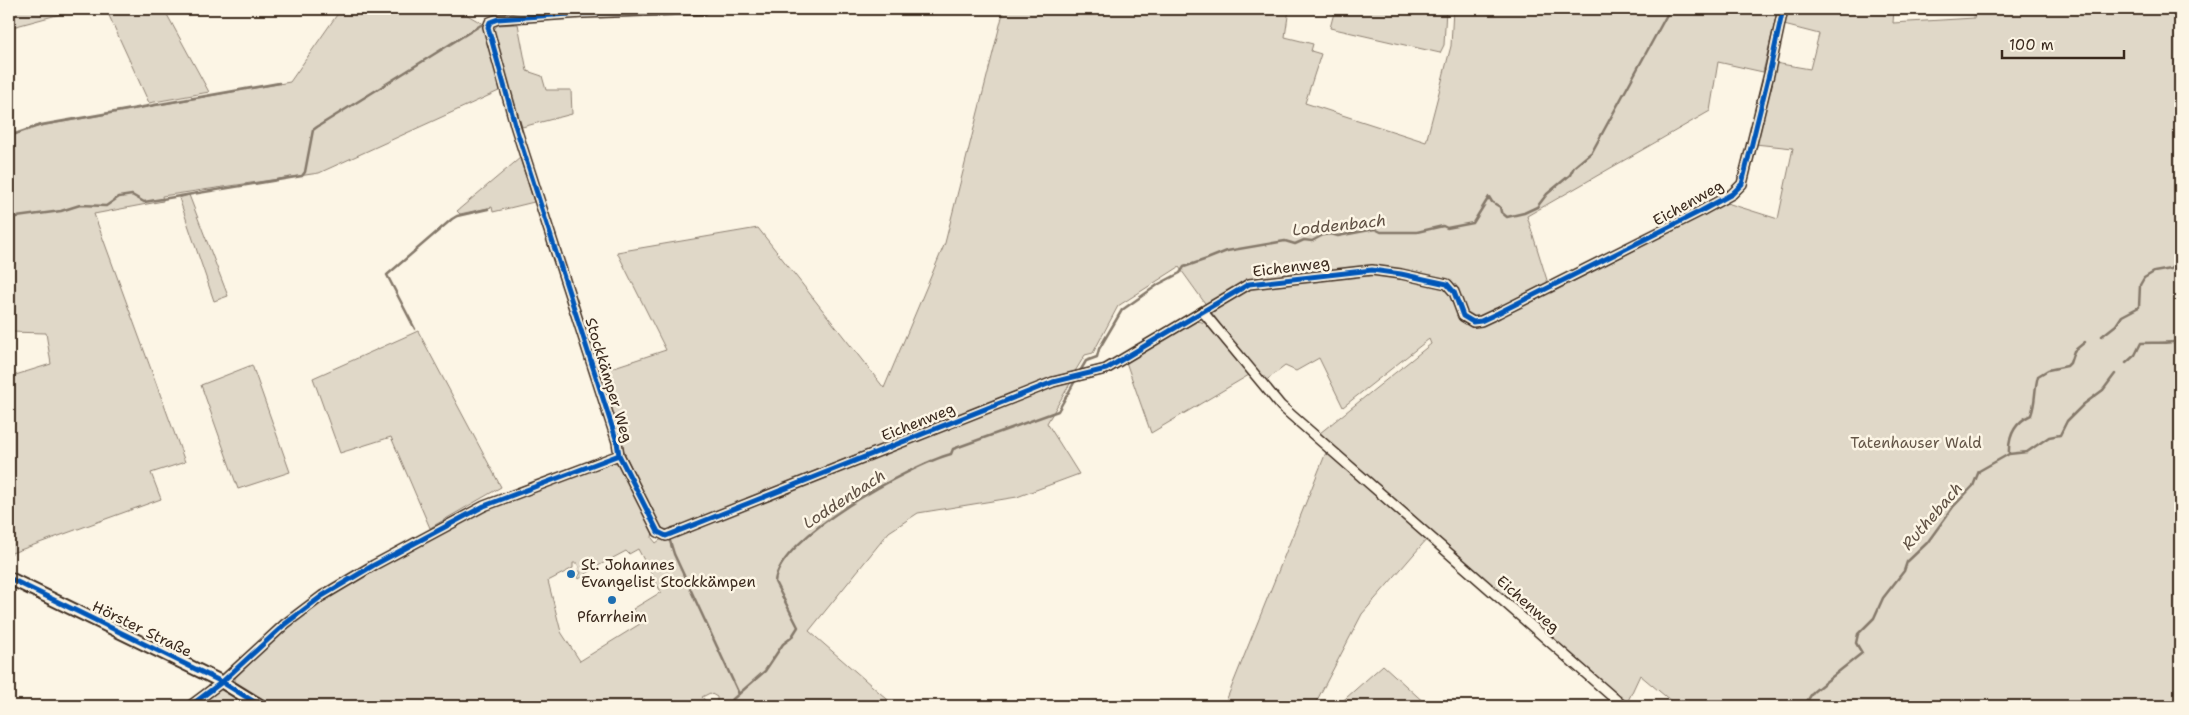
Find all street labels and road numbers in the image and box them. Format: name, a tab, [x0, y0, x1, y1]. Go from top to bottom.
street label: Eichenweg	[1649, 175, 1727, 231]
street label: Eichenweg	[1251, 252, 1331, 282]
street label: Stockkämper Weg	[581, 315, 637, 445]
street label: Eichenweg	[878, 398, 958, 446]
street label: Eichenweg	[1492, 571, 1564, 637]
street label: Hörster Straße	[89, 596, 195, 662]

